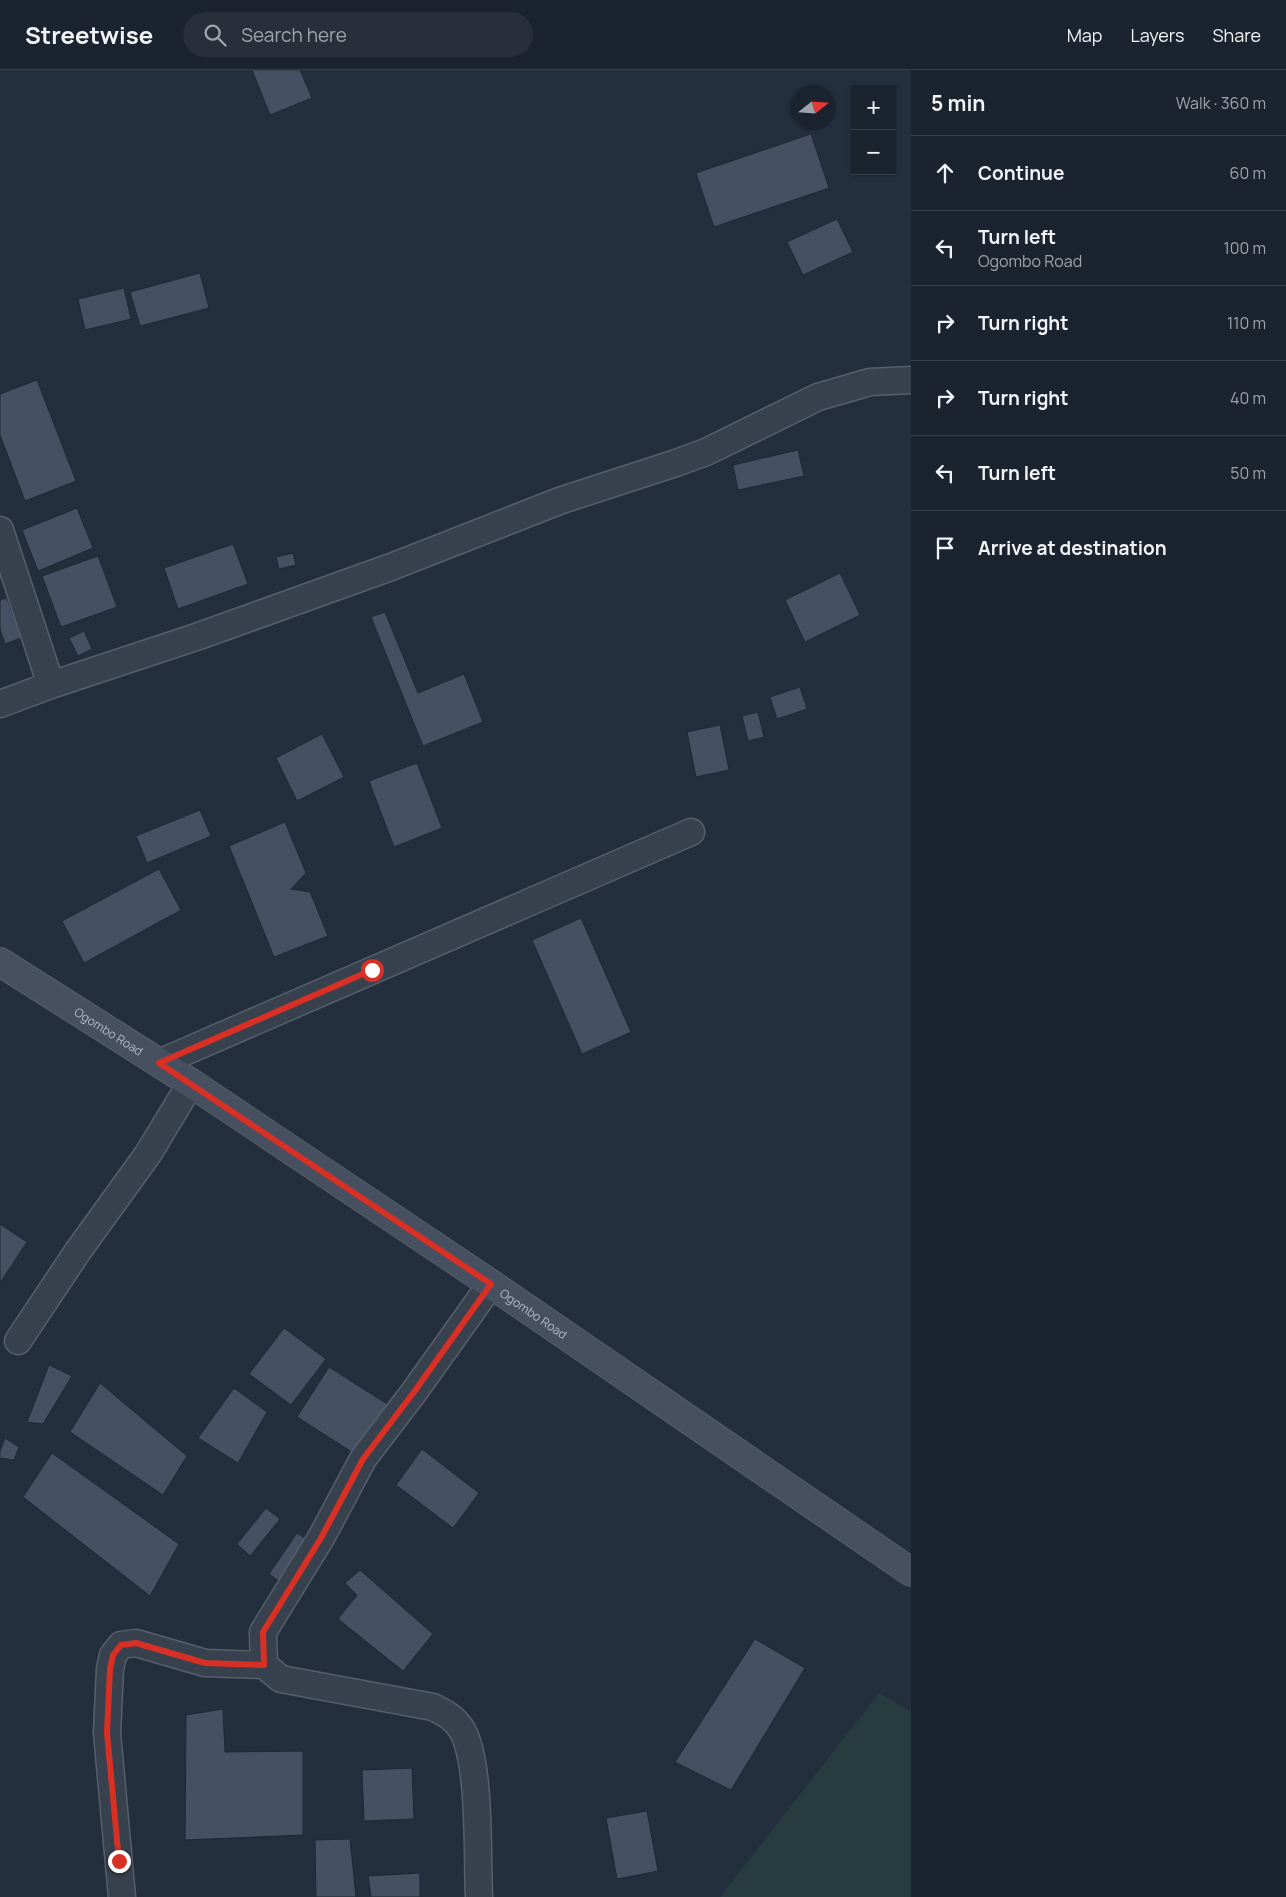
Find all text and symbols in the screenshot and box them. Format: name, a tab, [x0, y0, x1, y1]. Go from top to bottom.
search box	[183, 12, 533, 57]
text: Streetwise	[25, 18, 153, 51]
icon: search	[201, 21, 229, 49]
text: Search here	[241, 22, 347, 48]
text: Map	[1067, 23, 1102, 47]
text: Layers	[1130, 23, 1184, 47]
text: Share	[1212, 23, 1261, 47]
north arrow	[791, 85, 836, 130]
map controls	[851, 85, 896, 175]
button: +	[851, 85, 896, 130]
text: 5 min	[931, 89, 985, 117]
text: Walk · 360 m	[1176, 92, 1266, 114]
button: −	[851, 130, 896, 175]
icon: ahead	[931, 159, 959, 187]
text: Continue	[978, 160, 1064, 186]
text: 60 m	[1230, 162, 1266, 184]
text: Turn left	[978, 224, 1056, 250]
icon: left	[931, 234, 959, 262]
text: 100 m	[1223, 237, 1266, 259]
text: Ogombo Road	[978, 250, 1082, 272]
icon: right	[931, 309, 959, 337]
text: Turn right	[978, 310, 1068, 336]
text: 110 m	[1227, 312, 1266, 334]
icon: right	[931, 384, 959, 412]
text: Turn right	[978, 385, 1068, 411]
text: 40 m	[1230, 387, 1266, 409]
icon: left	[931, 459, 959, 487]
text: Turn left	[978, 460, 1056, 486]
text: 50 m	[1230, 462, 1266, 484]
icon: arrive	[931, 534, 959, 562]
text: Arrive at destination	[978, 535, 1167, 561]
route start	[361, 959, 384, 982]
street label: Ogombo Road	[71, 1003, 147, 1059]
street label: Ogombo Road	[497, 1284, 571, 1342]
route end	[108, 1850, 131, 1873]

